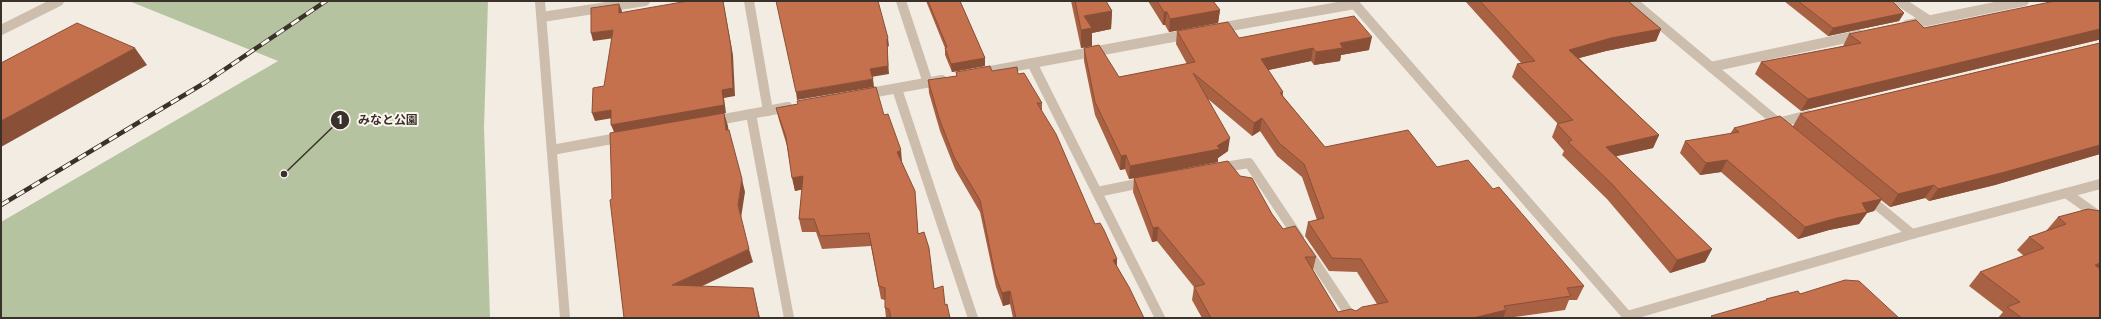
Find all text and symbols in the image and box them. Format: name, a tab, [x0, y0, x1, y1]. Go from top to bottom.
callout: みなと公園	[330, 108, 426, 132]
text: 1	[337, 111, 343, 128]
text: みなと公園	[358, 111, 418, 128]

